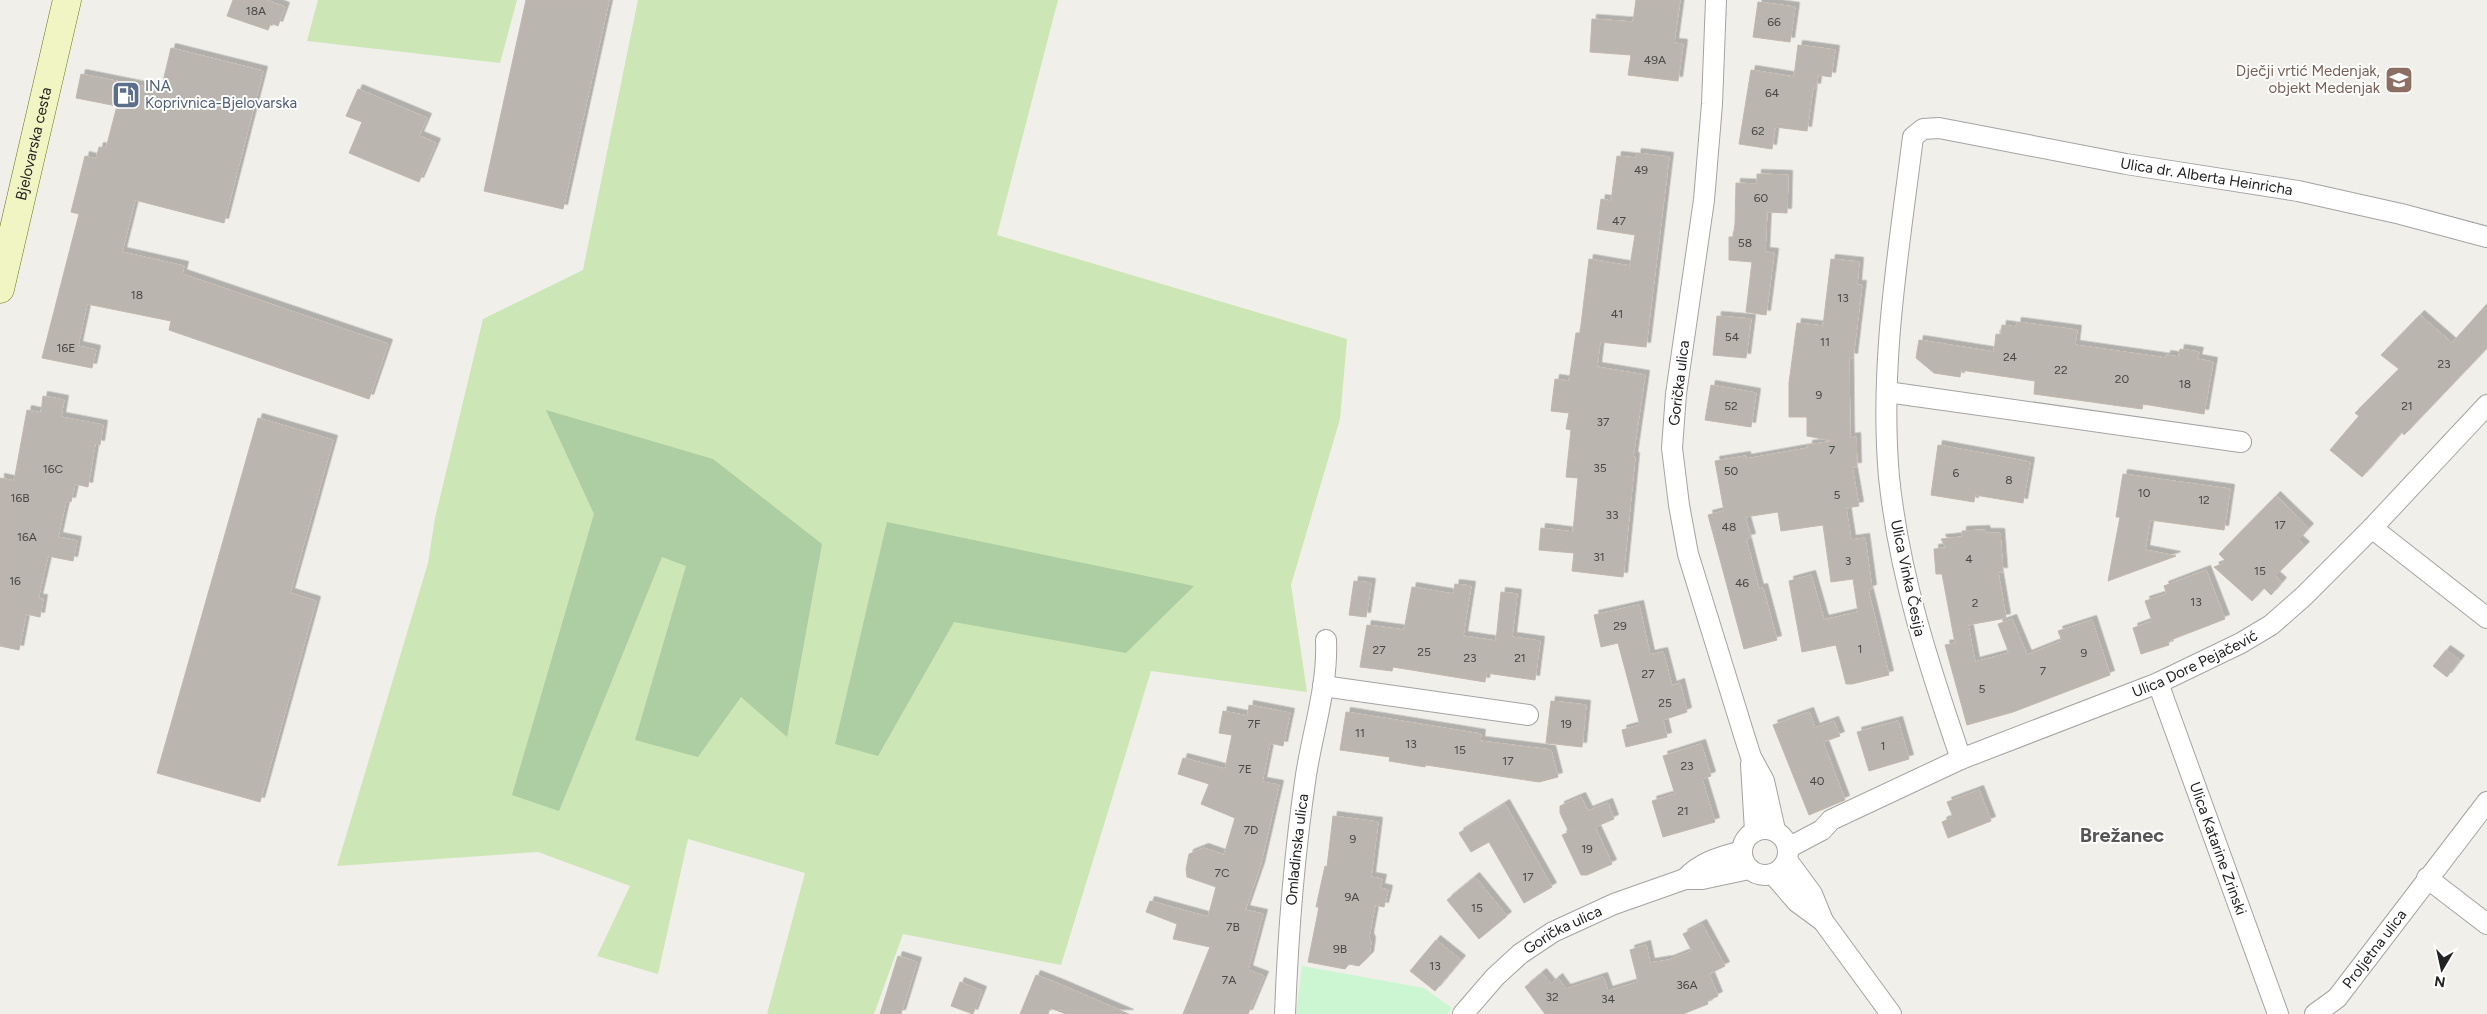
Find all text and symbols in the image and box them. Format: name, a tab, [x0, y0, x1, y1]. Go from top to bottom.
house number: 18A	[246, 4, 266, 18]
house number: 66	[1767, 15, 1781, 29]
house number: 49A	[1644, 53, 1666, 67]
place label: Dječji vrtić Medenjak, objekt Medenjak	[2236, 62, 2381, 97]
school or university icon: Dječji vrtić Medenjak, objekt Medenjak	[2384, 65, 2414, 95]
place label: INA Koprivnica-Bjelovarska	[145, 77, 297, 112]
fuel station icon: INA Koprivnica-Bjelovarska	[111, 80, 141, 110]
street label: Bjelovarska cesta	[12, 85, 55, 202]
house number: 64	[1765, 86, 1780, 100]
house number: 62	[1751, 124, 1765, 138]
street label: Ulica dr. Alberta Heinricha	[2119, 154, 2294, 199]
house number: 49	[1634, 163, 1648, 177]
house number: 60	[1754, 191, 1769, 205]
house number: 47	[1612, 214, 1626, 228]
house number: 58	[1738, 236, 1752, 250]
house number: 18	[131, 288, 143, 302]
house number: 13	[1837, 291, 1849, 305]
house number: 41	[1611, 307, 1623, 321]
house number: 54	[1725, 330, 1740, 344]
house number: 11	[1820, 335, 1830, 349]
street label: Gorička ulica	[1665, 339, 1693, 427]
house number: 16E	[57, 341, 75, 355]
house number: 24	[2003, 350, 2018, 364]
house number: 23	[2437, 357, 2451, 371]
house number: 22	[2054, 363, 2068, 377]
house number: 20	[2115, 372, 2130, 386]
house number: 18	[2179, 377, 2191, 391]
house number: 9	[1816, 388, 1823, 402]
house number: 52	[1724, 399, 1738, 413]
house number: 21	[2401, 399, 2413, 413]
house number: 37	[1597, 415, 1610, 429]
house number: 7	[1829, 443, 1836, 457]
house number: 35	[1593, 461, 1607, 475]
house number: 16C	[43, 462, 64, 476]
house number: 50	[1724, 464, 1739, 478]
house number: 6	[1953, 466, 1960, 480]
house number: 8	[2005, 473, 2013, 487]
house number: 10	[2138, 486, 2151, 500]
house number: 5	[1834, 488, 1841, 502]
house number: 16B	[10, 491, 30, 505]
house number: 12	[2198, 493, 2210, 507]
house number: 33	[1605, 508, 1619, 522]
street label: Ulica Vinka Česija	[1887, 518, 1929, 638]
house number: 17	[2274, 518, 2286, 532]
house number: 48	[1722, 520, 1736, 534]
house number: 16A	[17, 530, 37, 544]
house number: 31	[1593, 550, 1605, 564]
house number: 4	[1965, 552, 1973, 566]
house number: 3	[1845, 554, 1851, 568]
house number: 15	[2254, 564, 2266, 578]
house number: 16	[9, 574, 21, 588]
house number: 46	[1735, 576, 1749, 590]
house number: 13	[2190, 595, 2202, 609]
house number: 2	[1972, 596, 1978, 610]
house number: 29	[1613, 619, 1627, 633]
street label: Ulica Dore Pejačević	[2129, 626, 2261, 701]
house number: 1	[1858, 642, 1862, 656]
house number: 27	[1372, 643, 1386, 657]
house number: 25	[1417, 645, 1431, 659]
house number: 9	[2081, 646, 2088, 660]
house number: 23	[1463, 651, 1477, 665]
house number: 21	[1514, 651, 1526, 665]
house number: 7	[2040, 664, 2047, 678]
house number: 27	[1641, 667, 1655, 681]
house number: 5	[1979, 682, 1986, 696]
house number: 25	[1658, 696, 1672, 710]
house number: 7F	[1248, 717, 1261, 731]
house number: 19	[1560, 717, 1572, 731]
house number: 11	[1355, 726, 1365, 740]
house number: 13	[1405, 737, 1417, 751]
house number: 1	[1881, 739, 1885, 753]
house number: 15	[1454, 743, 1466, 757]
house number: 17	[1502, 754, 1514, 768]
house number: 23	[1680, 759, 1694, 773]
house number: 7E	[1238, 762, 1252, 776]
house number: 40	[1809, 774, 1825, 788]
street label: Ulica Katarine Zrinski	[2186, 780, 2250, 917]
street label: Omladinska ulica	[1282, 792, 1312, 906]
house number: 21	[1677, 804, 1689, 818]
house number: 7D	[1244, 823, 1258, 837]
district label: Brežanec	[2080, 823, 2164, 847]
house number: 9	[1350, 832, 1357, 846]
house number: 19	[1581, 842, 1593, 856]
house number: 7C	[1214, 866, 1230, 880]
house number: 17	[1522, 870, 1534, 884]
house number: 9A	[1345, 890, 1359, 904]
house number: 15	[1471, 901, 1483, 915]
street label: Gorička ulica	[1520, 902, 1605, 958]
street label: Proljetna ulica	[2339, 906, 2410, 992]
house number: 7B	[1226, 920, 1240, 934]
house number: 9B	[1333, 942, 1347, 956]
north arrow	[2417, 944, 2467, 994]
house number: 13	[1429, 959, 1441, 973]
text: N	[2433, 972, 2447, 991]
house number: 7A	[1222, 973, 1236, 987]
house number: 36A	[1676, 978, 1698, 992]
house number: 32	[1545, 990, 1559, 1004]
house number: 34	[1601, 992, 1616, 1006]

